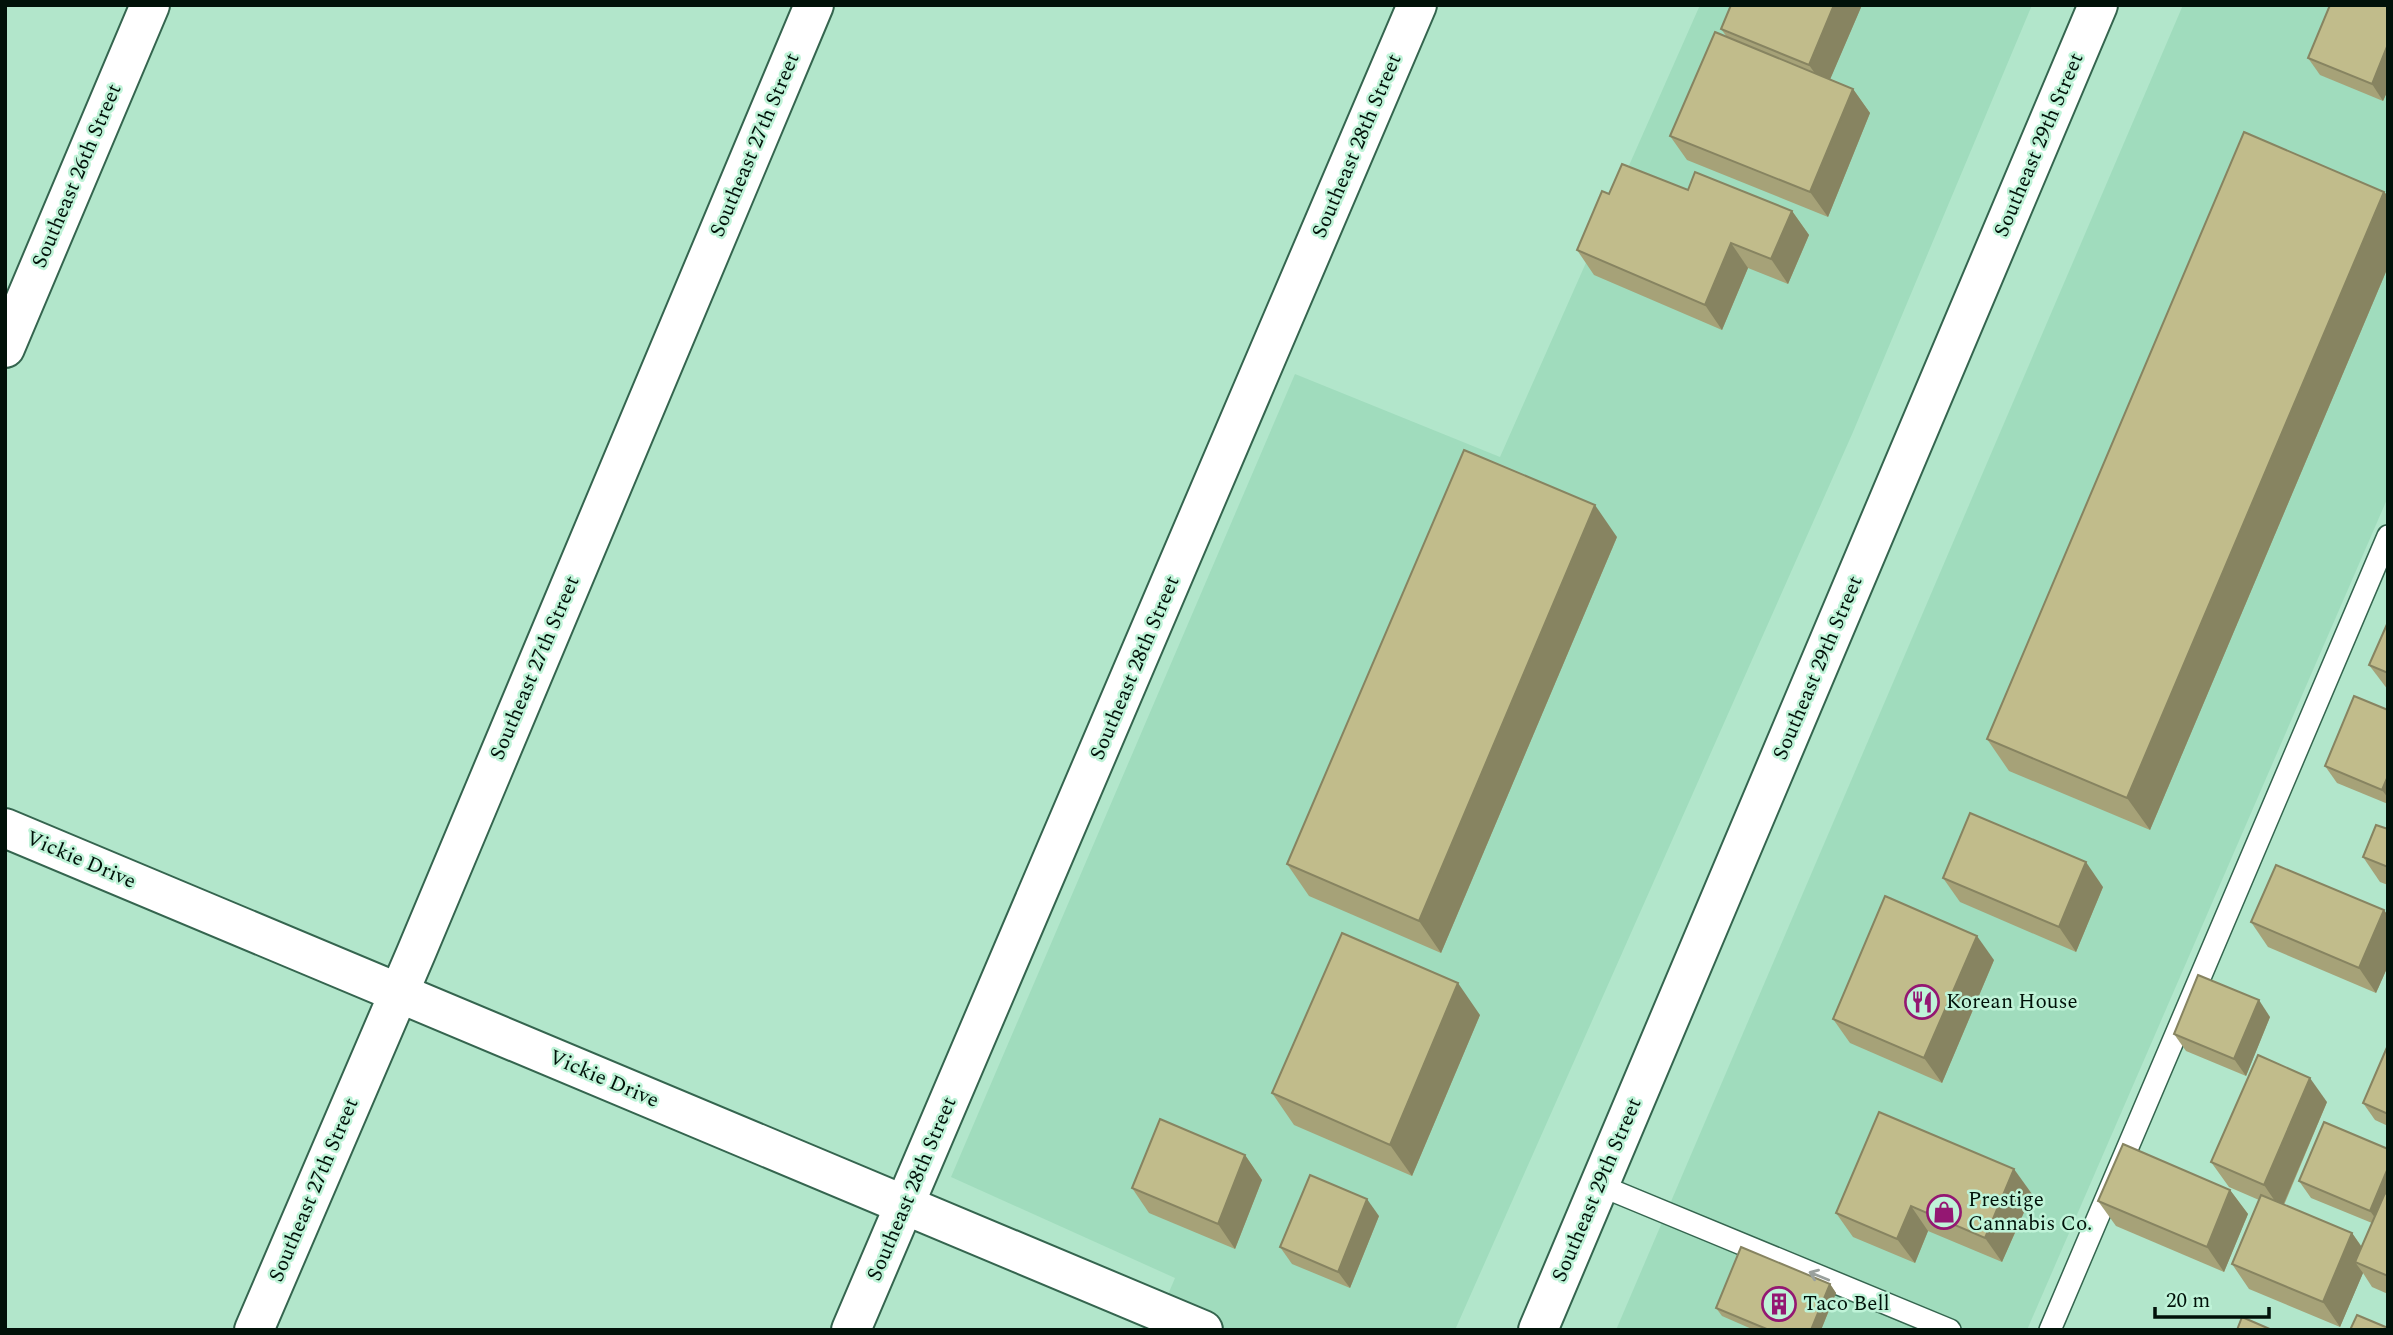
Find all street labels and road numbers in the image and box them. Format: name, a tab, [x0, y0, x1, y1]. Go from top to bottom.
street label: Southeast 27th Street	[702, 48, 808, 242]
street label: Southeast 29th Street	[1986, 48, 2092, 242]
street label: Southeast 28th Street	[1304, 49, 1410, 243]
street label: Southeast 26th Street	[24, 79, 130, 273]
street label: Southeast 27th Street	[482, 571, 588, 765]
street label: Southeast 28th Street	[1082, 571, 1188, 765]
street label: Southeast 29th Street	[1765, 571, 1871, 765]
street label: Vickie Drive	[21, 822, 141, 898]
street label: Vickie Drive	[544, 1041, 664, 1117]
street label: Southeast 28th Street	[859, 1092, 965, 1286]
street label: Southeast 27th Street	[261, 1093, 367, 1287]
street label: Southeast 29th Street	[1544, 1093, 1650, 1287]

